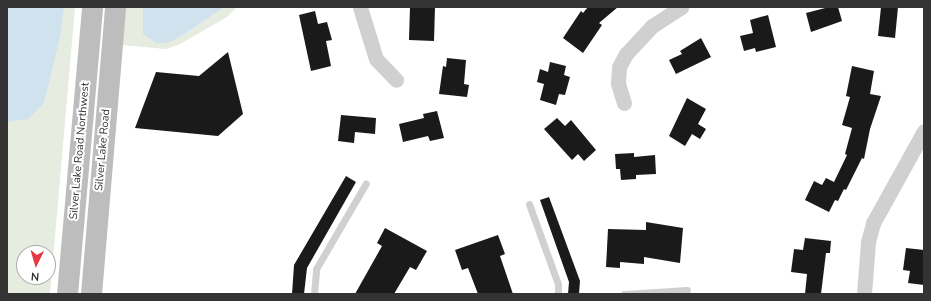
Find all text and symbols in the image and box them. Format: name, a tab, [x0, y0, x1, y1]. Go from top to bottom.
street label: Silver Lake Road Northwest	[67, 82, 93, 220]
street label: Silver Lake Road	[93, 109, 113, 191]
north arrow	[16, 245, 56, 285]
text: N	[30, 269, 40, 284]

